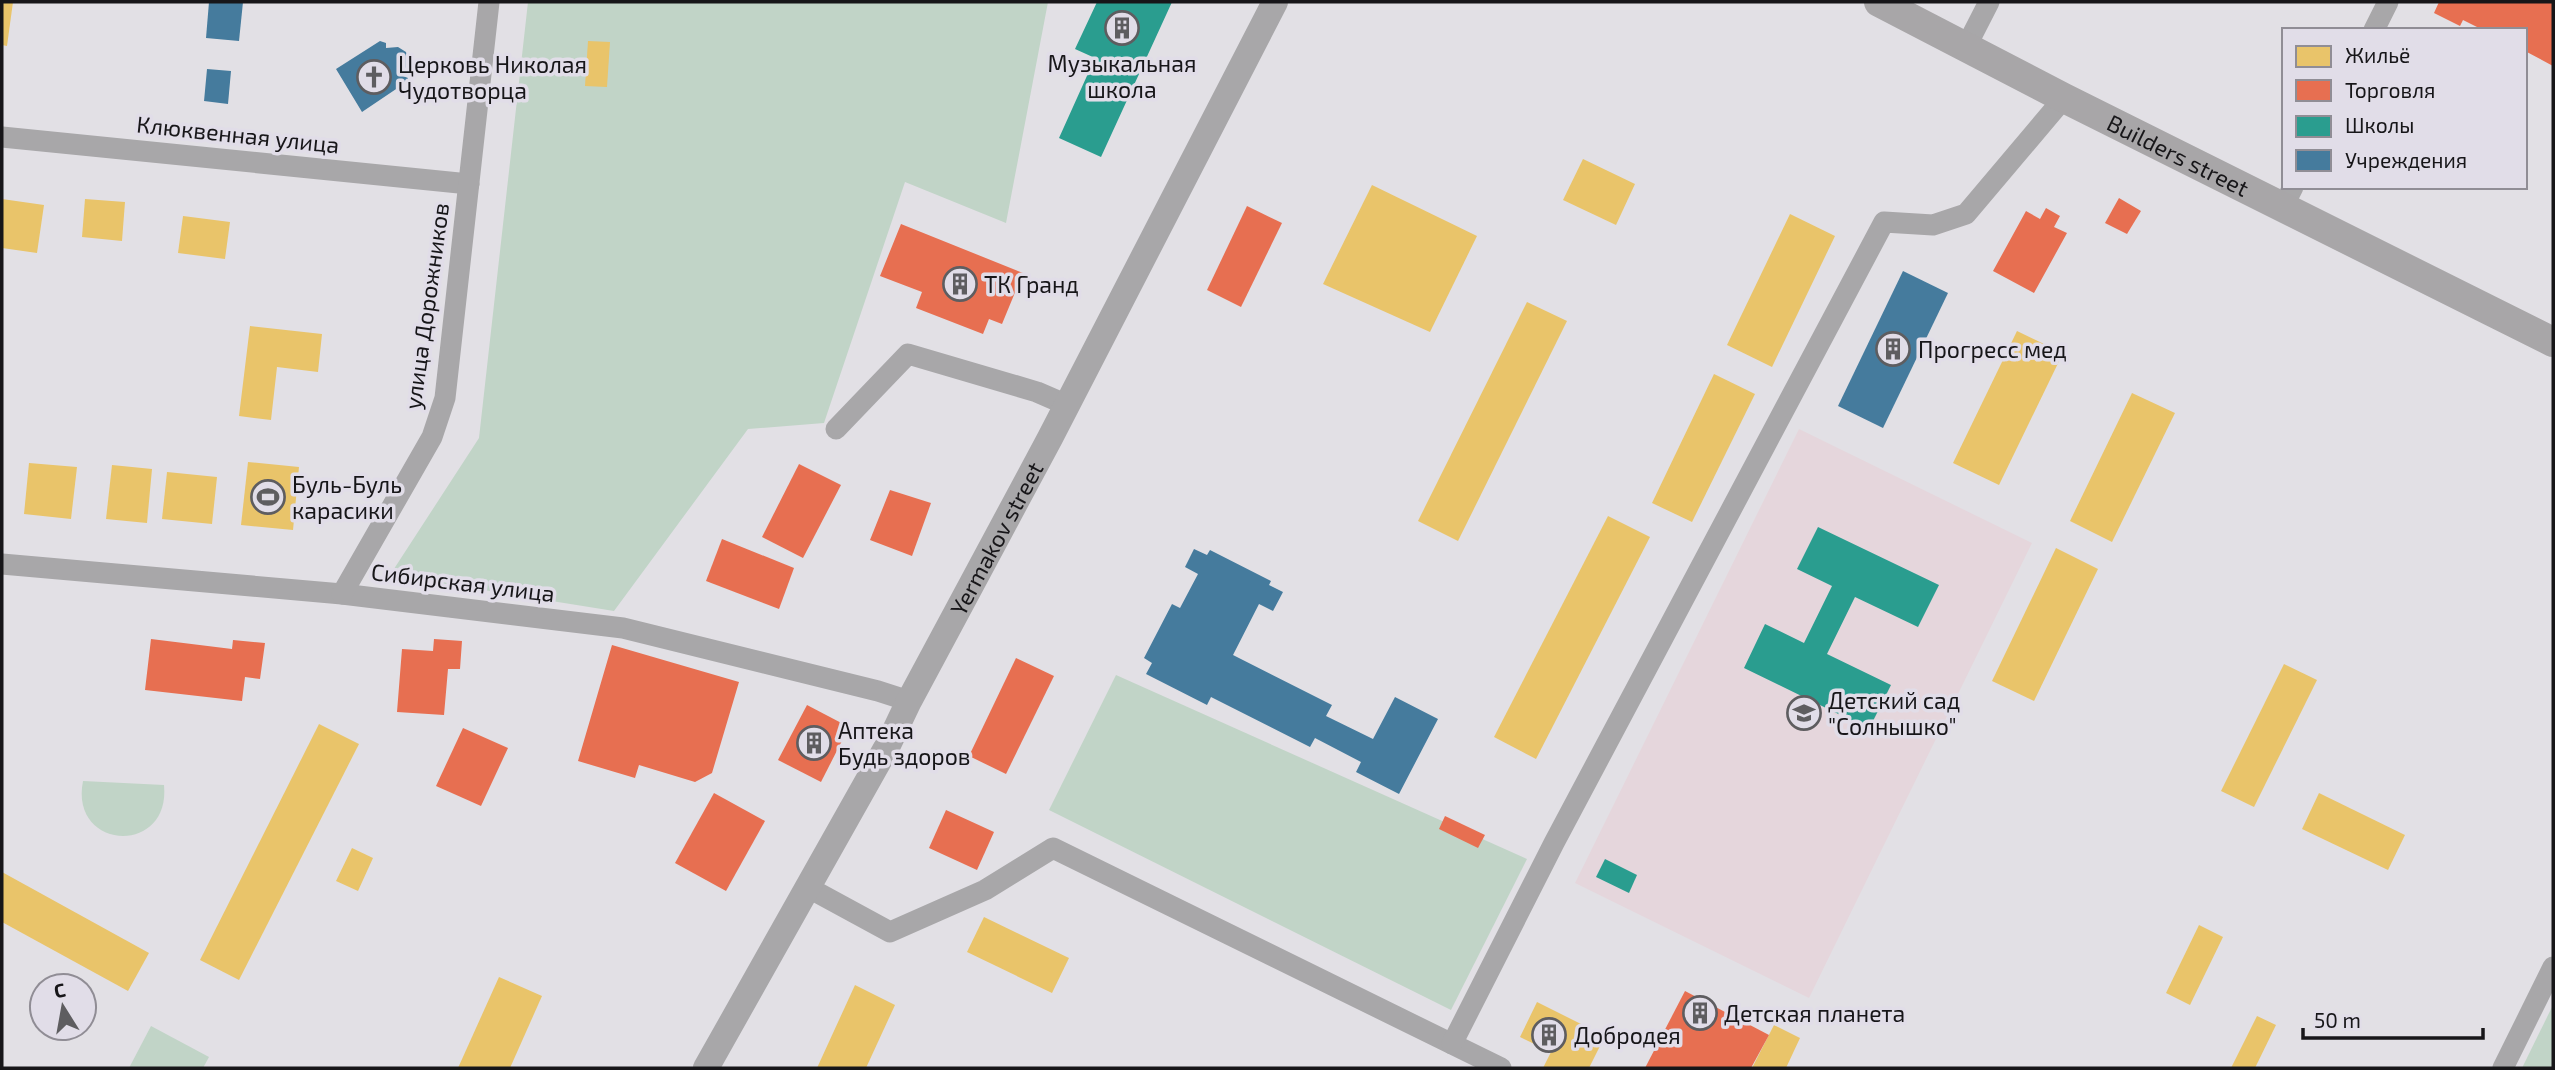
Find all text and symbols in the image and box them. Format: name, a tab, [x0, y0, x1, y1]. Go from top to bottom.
building icon: Музыкальная школа	[1103, 9, 1141, 47]
legend	[2282, 28, 2527, 189]
text: Жильё	[2345, 42, 2410, 67]
place label: Музыкальная школа	[1048, 49, 1196, 103]
place label: Церковь Николая Чудотворца	[398, 50, 587, 105]
church icon: Церковь Николая Чудотворца	[355, 58, 393, 96]
text: Торговля	[2345, 77, 2435, 102]
street label: Builders street	[2103, 108, 2254, 202]
street label: Клюквенная улица	[135, 109, 341, 160]
text: Школы	[2345, 112, 2414, 137]
text: Учреждения	[2345, 147, 2467, 172]
street label: улица Дорожников	[398, 201, 455, 411]
building icon: ТК Гранд	[941, 265, 979, 303]
place label: ТК Гранд	[984, 270, 1079, 298]
building icon: Прогресс мед	[1874, 330, 1912, 368]
place label: Прогресс мед	[1918, 335, 2067, 363]
street label: Yermakov street	[944, 457, 1049, 620]
place label: Буль-Буль карасики	[292, 470, 402, 524]
sports icon: Буль-Буль карасики	[249, 478, 287, 516]
street label: Сибирская улица	[369, 557, 556, 608]
place label: Детский сад "Солнышко"	[1828, 686, 1960, 740]
school or university icon: Детский сад "Солнышко"	[1785, 694, 1823, 732]
place label: Аптека Будь здоров	[838, 716, 971, 771]
building icon: Аптека Будь здоров	[795, 724, 833, 762]
north arrow	[28, 972, 98, 1042]
text: С	[52, 977, 67, 1002]
building icon: Детская планета	[1681, 994, 1719, 1032]
scale bar	[2303, 996, 2483, 1040]
place label: Детская планета	[1724, 999, 1905, 1027]
text: 50 m	[2314, 1007, 2361, 1032]
building icon: Добродея	[1530, 1016, 1568, 1054]
place label: Добродея	[1574, 1021, 1681, 1049]

